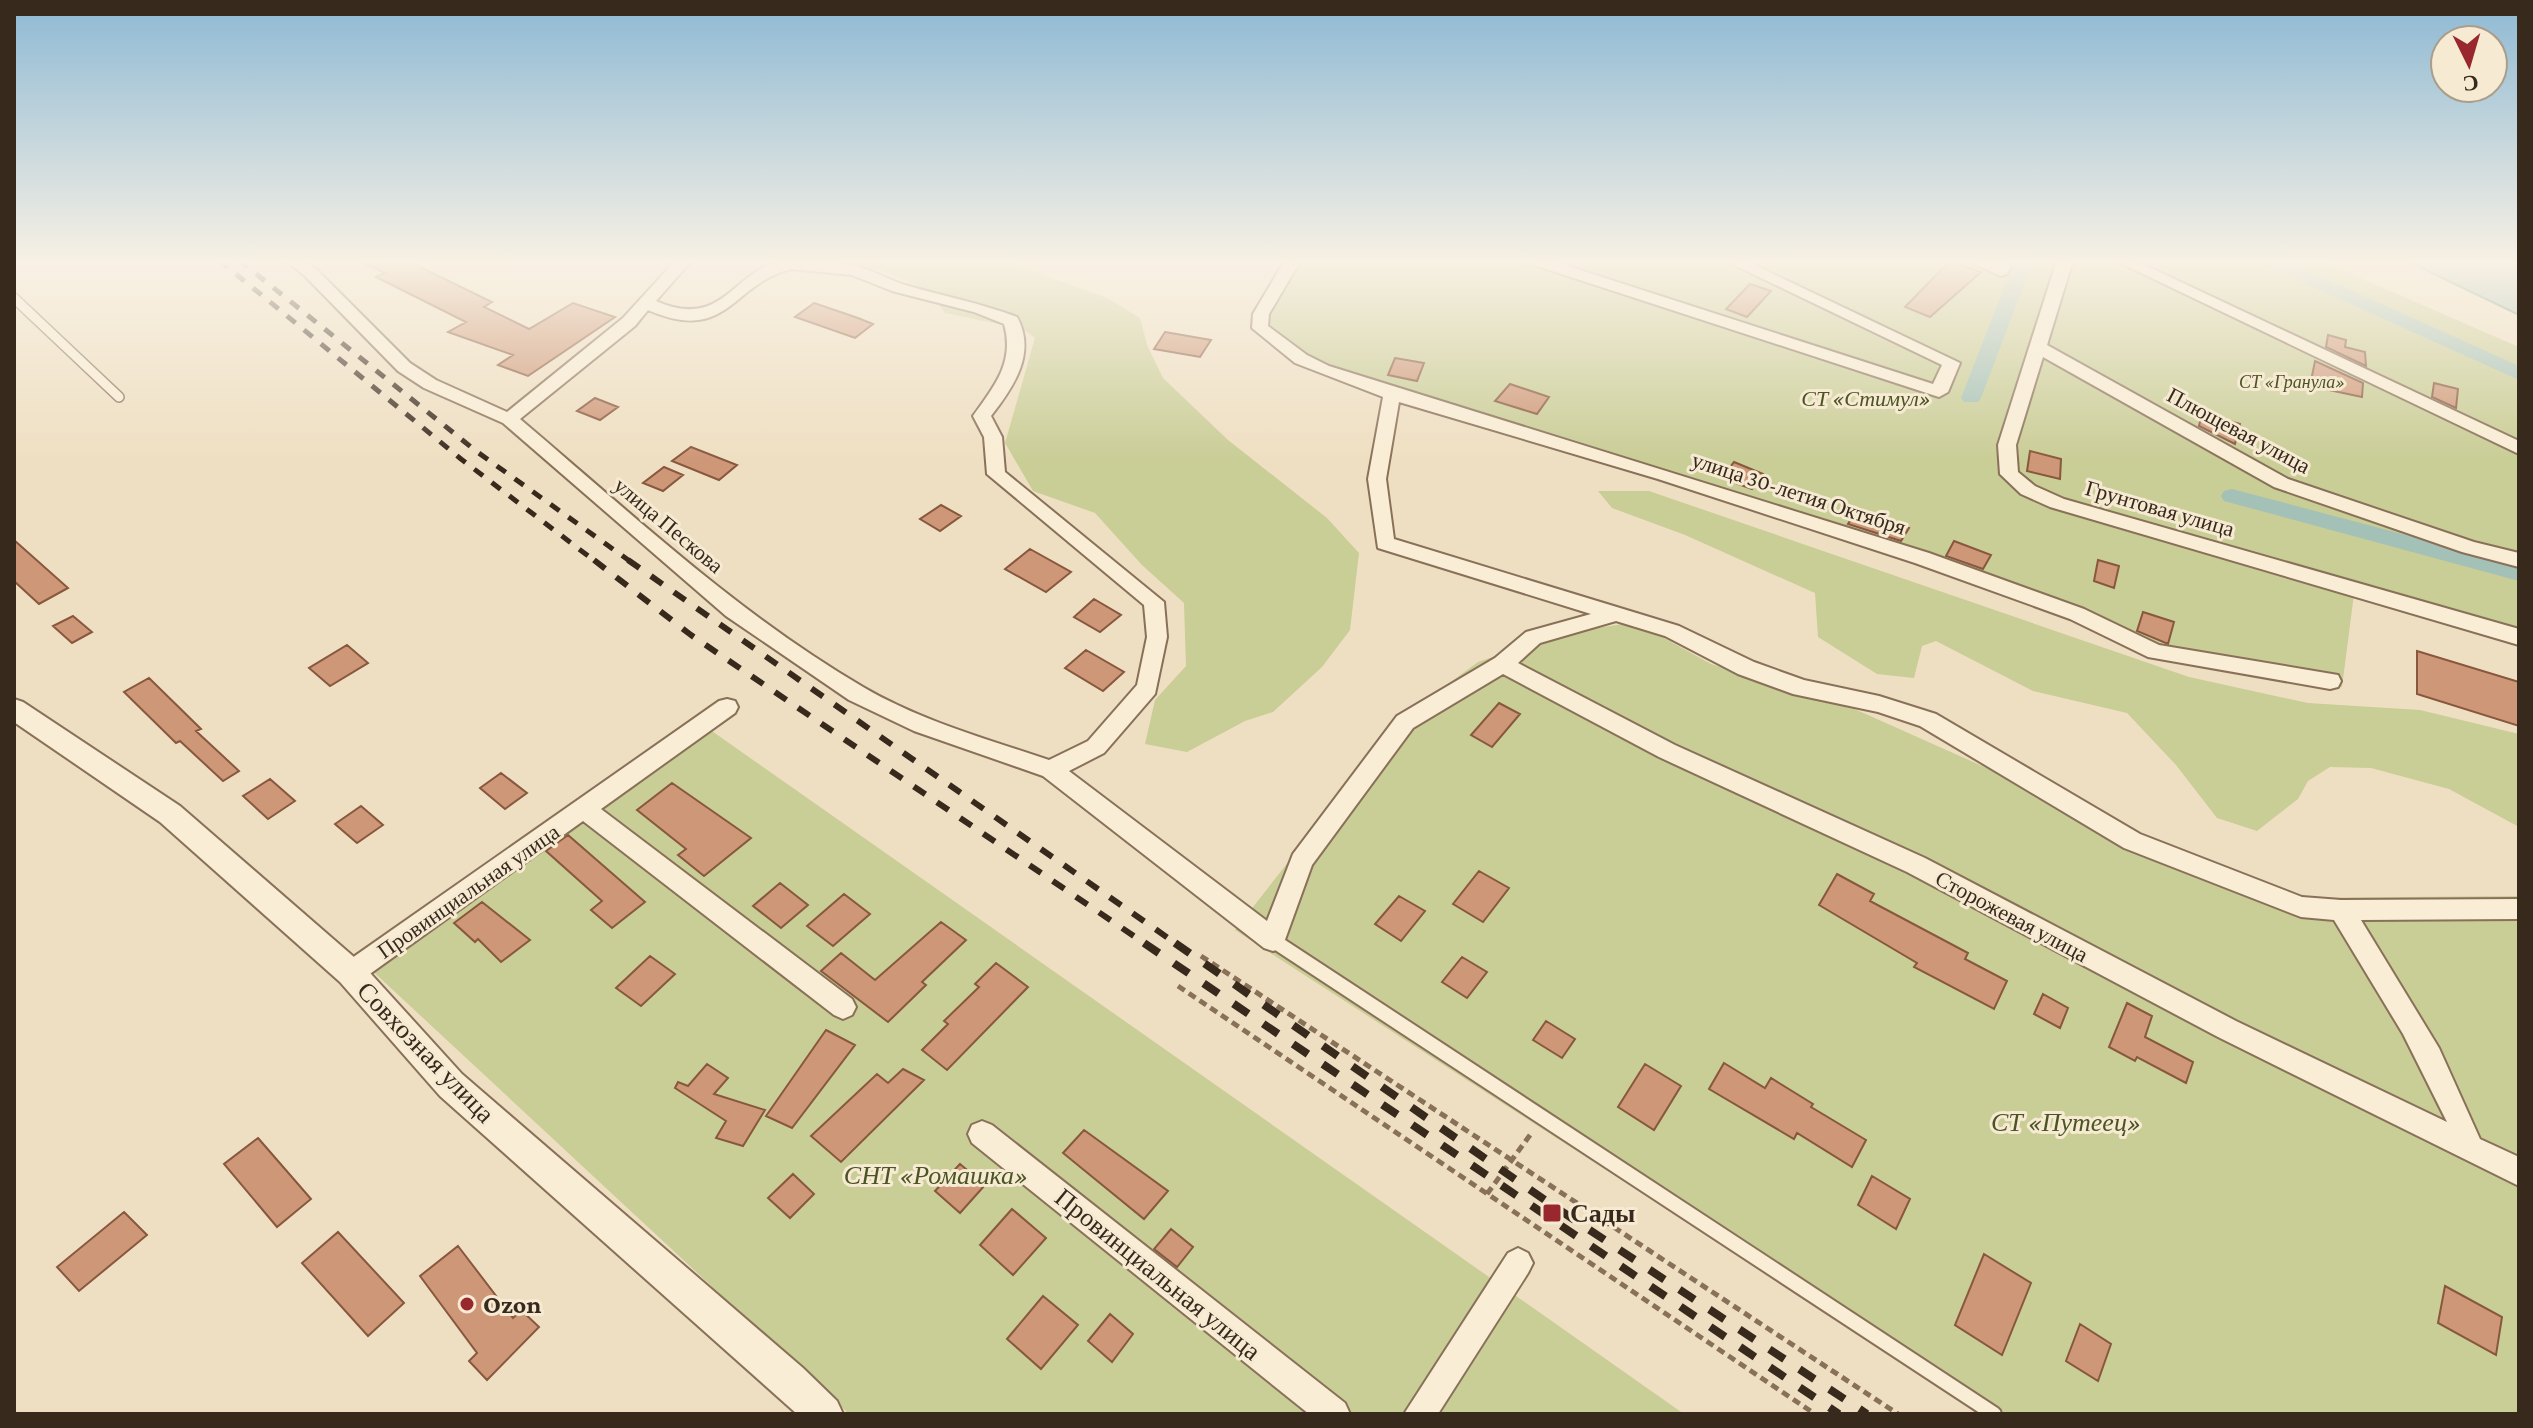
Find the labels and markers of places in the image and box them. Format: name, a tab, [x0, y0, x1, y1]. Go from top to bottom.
place label: Сады	[1570, 1199, 1635, 1228]
marker: Сады	[1541, 1202, 1563, 1224]
place label: Ozon	[483, 1290, 541, 1319]
marker: Ozon	[458, 1295, 476, 1313]

